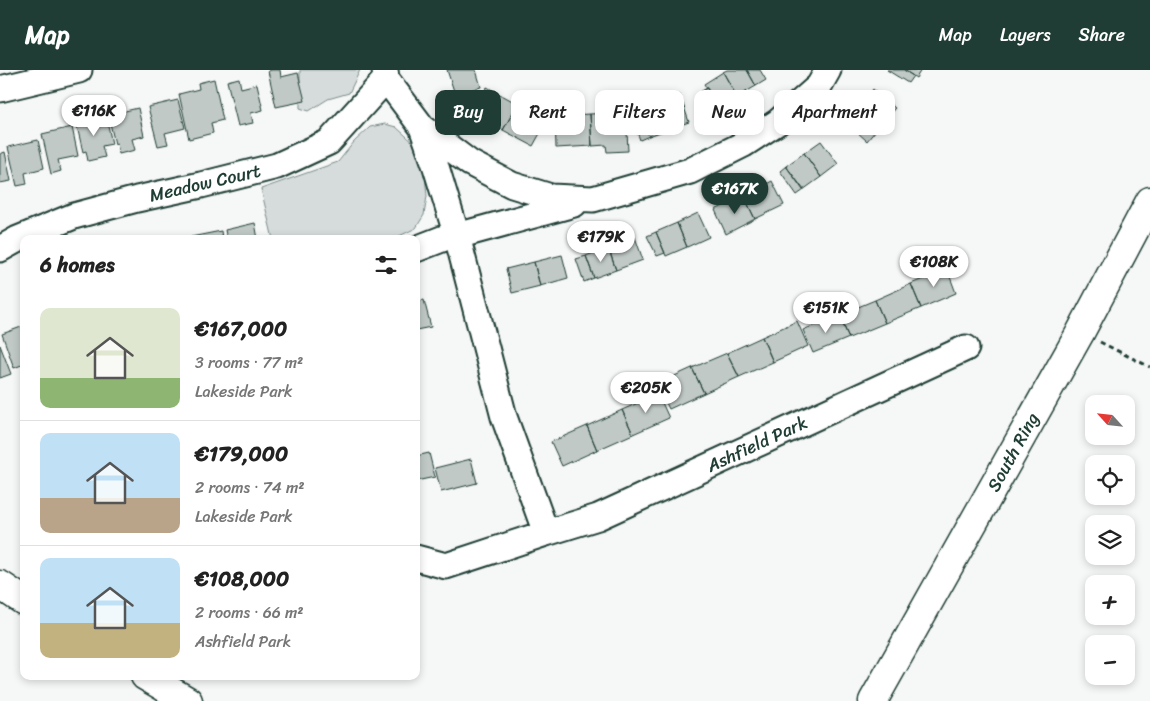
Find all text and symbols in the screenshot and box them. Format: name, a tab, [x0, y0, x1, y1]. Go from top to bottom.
text: Map	[25, 14, 69, 56]
text: Map	[939, 19, 972, 51]
text: Layers	[1000, 19, 1051, 51]
text: Share	[1079, 19, 1125, 51]
chip: Buy	[435, 90, 501, 135]
chip: Rent	[511, 90, 585, 135]
chip: Filters	[595, 90, 684, 135]
chip: New	[694, 90, 764, 135]
chip: Apartment	[774, 90, 895, 135]
pin: €116K	[59, 94, 129, 137]
text: €116K	[72, 96, 116, 125]
street label: Meadow Court	[146, 155, 264, 211]
pin: €167K	[700, 172, 770, 215]
text: €167K	[712, 174, 758, 203]
pin: €179K	[566, 220, 636, 263]
text: €179K	[578, 222, 624, 251]
text: 6 homes	[40, 246, 115, 284]
pin: €108K	[899, 246, 969, 288]
text: €108K	[911, 247, 957, 276]
icon: filters	[372, 251, 400, 279]
pin: €151K	[791, 292, 861, 334]
text: €151K	[804, 293, 848, 322]
text: €167,000	[195, 310, 287, 348]
icon: home	[80, 328, 140, 388]
text: 3 rooms · 77 m²	[195, 348, 303, 377]
pin: €205K	[611, 372, 681, 414]
text: €205K	[621, 373, 671, 402]
text: Lakeside Park	[195, 377, 293, 406]
north arrow	[1085, 395, 1135, 445]
map controls	[1085, 395, 1135, 685]
street label: South Ring	[978, 406, 1048, 498]
street label: Ashfield Park	[700, 407, 813, 482]
text: €179,000	[195, 435, 288, 473]
icon: home	[80, 453, 140, 513]
button: locate	[1085, 455, 1135, 505]
text: 2 rooms · 74 m²	[195, 473, 305, 502]
text: Lakeside Park	[195, 502, 293, 531]
button: layers	[1085, 515, 1135, 565]
text: €108,000	[195, 560, 289, 598]
button: +	[1085, 575, 1135, 625]
icon: home	[80, 578, 140, 638]
text: 2 rooms · 66 m²	[195, 598, 304, 627]
text: Ashfield Park	[195, 627, 291, 656]
button: −	[1085, 635, 1135, 685]

